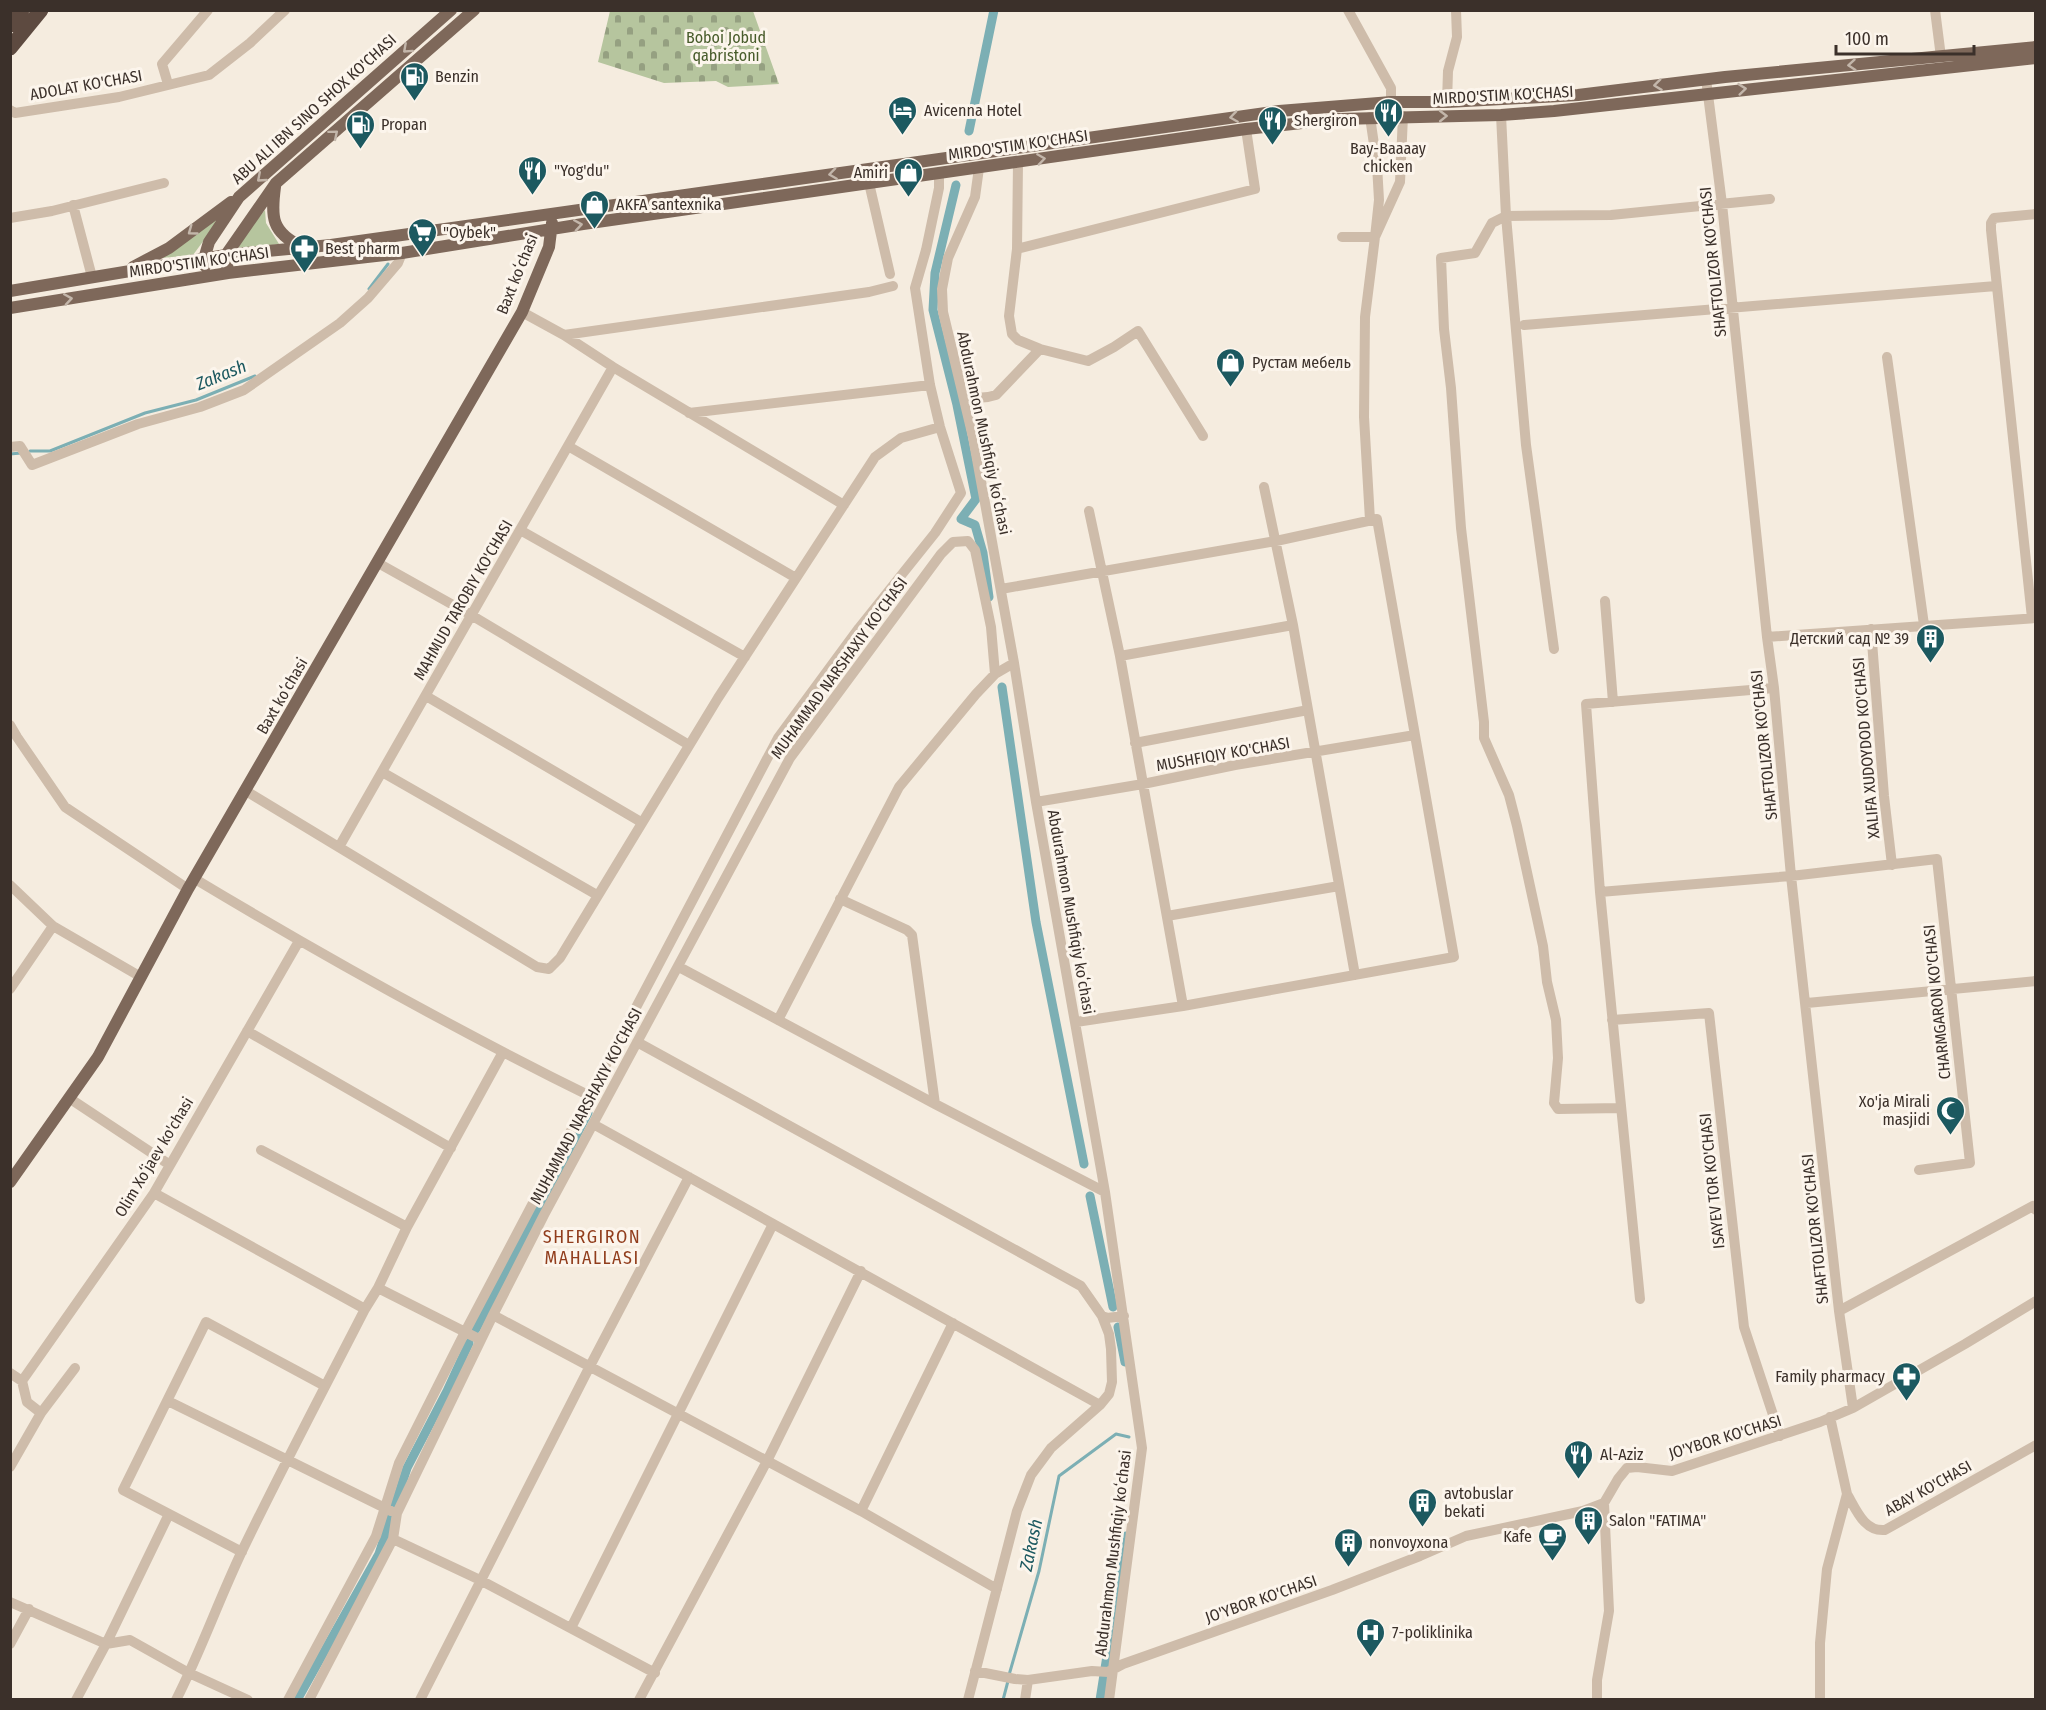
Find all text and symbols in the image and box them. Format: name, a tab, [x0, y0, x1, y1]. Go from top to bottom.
scale bar	[1836, 18, 1974, 56]
park label: Boboi Jobud qabristoni	[686, 28, 766, 65]
text: 100 m	[1845, 28, 1889, 50]
street label: ABU ALI IBN SINO SHOX KO'CHASI	[228, 30, 400, 188]
one-way arrow	[403, 42, 414, 53]
one-way arrow	[1847, 58, 1856, 71]
fuel station icon: Benzin	[398, 60, 430, 102]
street label: ADOLAT KO'CHASI	[28, 66, 144, 104]
place label: Benzin	[435, 67, 479, 86]
one-way arrow	[1653, 78, 1663, 91]
street label: MIRDO'STIM KO'CHASI	[1432, 82, 1574, 108]
one-way arrow	[1737, 83, 1746, 96]
hotel icon: Avicenna Hotel	[887, 94, 919, 136]
restaurant icon: Bay-Baaaay chicken	[1372, 96, 1404, 138]
place label: Avicenna Hotel	[924, 101, 1022, 120]
restaurant icon: Shergiron	[1257, 104, 1289, 146]
fuel station icon: Propan	[344, 108, 376, 150]
one-way arrow	[1229, 110, 1238, 122]
one-way arrow	[1438, 110, 1447, 122]
place label: Shergiron	[1294, 111, 1357, 130]
place label: Propan	[381, 115, 427, 134]
street label: MIRDO'STIM KO'CHASI	[947, 126, 1089, 164]
one-way arrow	[327, 130, 338, 141]
place label: Bay-Baaaay chicken	[1350, 139, 1427, 176]
one-way arrow	[1036, 153, 1045, 165]
restaurant icon: "Yog'du"	[517, 154, 549, 196]
shop icon: Amiri	[893, 156, 925, 198]
place label: "Yog'du"	[554, 161, 609, 180]
place label: Amiri	[854, 163, 888, 182]
one-way arrow	[828, 167, 837, 179]
one-way arrow	[257, 171, 268, 182]
street label: SHAFTOLIZOR KO'CHASI	[1696, 186, 1730, 338]
shop icon: AKFA santexnika	[579, 188, 611, 230]
place label: AKFA santexnika	[616, 195, 722, 214]
supermarket icon: "Oybek"	[406, 216, 438, 258]
one-way arrow	[573, 220, 582, 232]
place label: "Oybek"	[443, 223, 496, 242]
one-way arrow	[188, 224, 199, 235]
street label: Baxt koʻchasi	[492, 231, 542, 317]
pharmacy icon: Best pharm	[288, 232, 320, 274]
place label: Best pharm	[325, 239, 400, 258]
street label: MIRDO'STIM KO'CHASI	[128, 243, 270, 281]
one-way arrow	[64, 293, 73, 305]
street label: Abdurahmon Mushfiqiy koʻchasi	[953, 330, 1015, 536]
shop icon: Рустам мебель	[1215, 346, 1247, 388]
place label: Рустам мебель	[1252, 353, 1351, 372]
water label: Zakash	[192, 355, 249, 395]
street label: MAHMUD TAROBIY KO'CHASI	[409, 517, 517, 683]
street label: MUHAMMAD NARSHAXIY KO'CHASI	[767, 574, 911, 762]
building icon: Детский сад № 39	[1914, 622, 1946, 664]
place label: Детский сад № 39	[1789, 629, 1909, 648]
street label: Baxt koʻchasi	[252, 654, 312, 738]
street label: XALIFA XUDOYDOD KO'CHASI	[1849, 656, 1883, 840]
street label: SHAFTOLIZOR KO'CHASI	[1747, 669, 1781, 821]
street label: MUSHFIQIY KO'CHASI	[1155, 733, 1291, 775]
street label: Abdurahmon Mushfiqiy koʻchasi	[1044, 808, 1098, 1016]
street label: CHARMGARON KO'CHASI	[1919, 924, 1955, 1080]
street label: MUHAMMAD NARSHAXIY KO'CHASI	[526, 1005, 646, 1207]
place label: Xo'ja Mirali masjidi	[1859, 1092, 1930, 1129]
street label: Olim Xoʻjaev ko'chasi	[111, 1094, 197, 1220]
mosque icon: Xo'ja Mirali masjidi	[1935, 1094, 1967, 1136]
street label: ISAYEV TOR KO'CHASI	[1695, 1112, 1729, 1250]
street label: SHAFTOLIZOR KO'CHASI	[1798, 1153, 1832, 1305]
district label: SHERGIRON MAHALLASI	[543, 1226, 641, 1269]
pharmacy icon: Family pharmacy	[1890, 1360, 1922, 1402]
place label: Family pharmacy	[1775, 1367, 1886, 1386]
street label: JO'YBOR KO'CHASI	[1666, 1411, 1784, 1463]
restaurant icon: Al-Aziz	[1563, 1438, 1595, 1480]
place label: Al-Aziz	[1600, 1445, 1643, 1464]
street label: Abdurahmon Mushfiqiy koʻchasi	[1091, 1449, 1135, 1657]
street label: ABAY KO'CHASI	[1881, 1456, 1975, 1520]
place label: avtobuslar bekati	[1444, 1484, 1514, 1521]
building icon: avtobuslar bekati	[1407, 1486, 1439, 1528]
building icon: Salon "FATIMA"	[1572, 1504, 1604, 1546]
place label: Salon "FATIMA"	[1609, 1511, 1706, 1530]
water label: Zakash	[1015, 1517, 1047, 1574]
cafe icon: Kafe	[1537, 1520, 1569, 1562]
building icon: nonvoyxona	[1332, 1526, 1364, 1568]
place label: Kafe	[1503, 1527, 1532, 1546]
place label: nonvoyxona	[1369, 1533, 1448, 1552]
street label: JO'YBOR KO'CHASI	[1203, 1571, 1319, 1627]
hospital icon: 7-poliklinika	[1355, 1616, 1387, 1658]
place label: 7-poliklinika	[1392, 1623, 1473, 1642]

